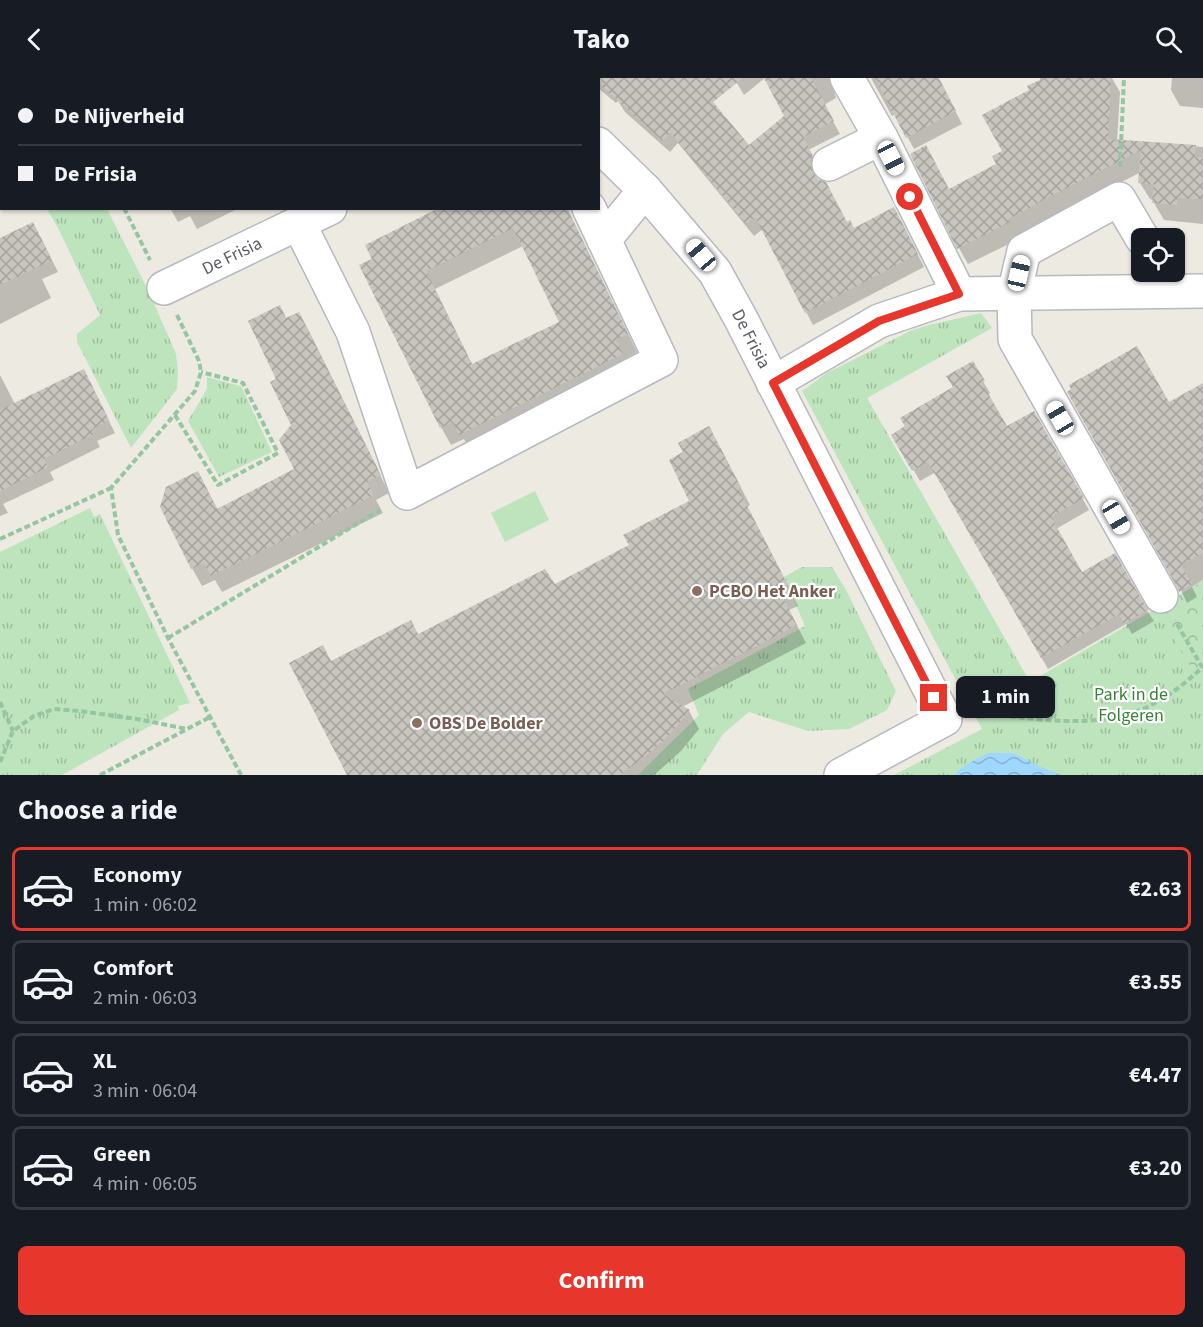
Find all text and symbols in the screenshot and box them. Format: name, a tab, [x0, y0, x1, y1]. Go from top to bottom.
text: Tako	[573, 20, 630, 59]
icon: back	[18, 23, 51, 56]
icon: search	[1152, 23, 1185, 56]
text: De Nijverheid	[54, 100, 185, 132]
car	[875, 138, 907, 178]
text: De Frisia	[54, 158, 137, 190]
route start	[896, 183, 923, 210]
map controls	[1131, 228, 1185, 282]
button: locate	[1131, 228, 1185, 282]
street label: De Frisia	[198, 231, 266, 281]
car	[683, 235, 719, 275]
car	[1006, 253, 1032, 293]
street label: De Frisia	[725, 305, 777, 373]
car	[1043, 398, 1077, 438]
car	[1099, 497, 1133, 537]
place label: PCBO Het Anker	[709, 579, 836, 604]
marker: PCBO Het Anker	[690, 584, 704, 598]
callout: 1 min	[955, 677, 1054, 719]
park label: Park in de Folgeren	[1094, 682, 1168, 728]
text: 1 min	[981, 683, 1030, 711]
route end	[920, 684, 947, 711]
place label: OBS De Bolder	[429, 711, 544, 736]
marker: OBS De Bolder	[410, 716, 424, 730]
text: Choose a ride	[18, 791, 178, 830]
text: Economy	[93, 859, 182, 891]
icon: car	[21, 862, 75, 916]
text: €2.63	[1129, 873, 1182, 905]
text: 1 min · 06:02	[93, 891, 197, 919]
text: Comfort	[93, 952, 174, 984]
icon: car	[21, 955, 75, 1009]
text: €3.55	[1129, 966, 1182, 998]
text: 2 min · 06:03	[93, 984, 197, 1012]
text: XL	[93, 1045, 117, 1077]
icon: car	[21, 1048, 75, 1102]
text: €4.47	[1129, 1059, 1182, 1091]
text: 3 min · 06:04	[93, 1077, 197, 1105]
text: Green	[93, 1138, 151, 1170]
icon: car	[21, 1141, 75, 1195]
text: €3.20	[1129, 1152, 1182, 1184]
text: 4 min · 06:05	[93, 1170, 197, 1198]
button: Confirm	[18, 1246, 1185, 1315]

